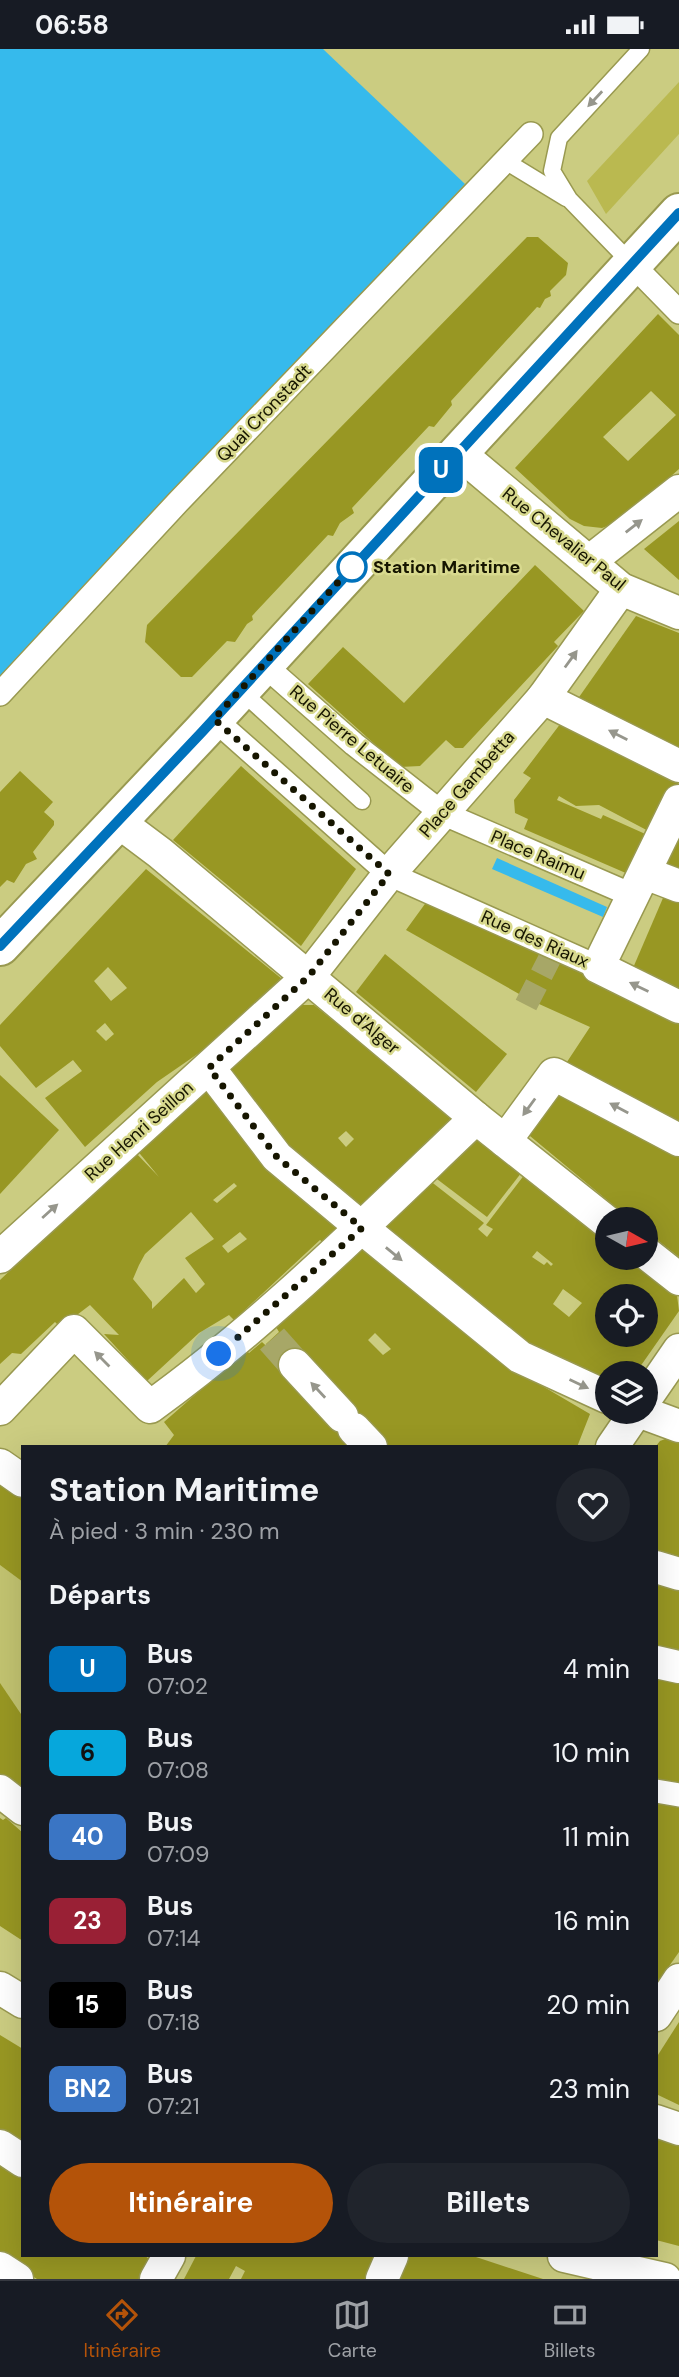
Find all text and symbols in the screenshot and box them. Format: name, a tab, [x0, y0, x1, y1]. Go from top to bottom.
text: 06:58	[35, 8, 109, 42]
one-way arrow	[587, 90, 603, 108]
street label: Quai Cronstadt	[211, 359, 317, 467]
line badge: U	[418, 447, 464, 493]
text: U	[433, 454, 449, 485]
street label: Rue Chevalier Paul	[497, 482, 631, 596]
one-way arrow	[625, 518, 643, 533]
marker: Station Maritime	[337, 552, 367, 582]
place label: Station Maritime	[373, 555, 521, 579]
one-way arrow	[564, 650, 578, 668]
street label: Rue Pierre Letuaire	[285, 680, 419, 798]
street label: Place Gambetta	[414, 726, 520, 842]
one-way arrow	[608, 729, 628, 740]
street label: Place Raimu	[487, 824, 589, 886]
street label: Rue des Riaux	[477, 905, 593, 973]
street label: Rue d'Alger	[319, 982, 405, 1060]
one-way arrow	[629, 982, 649, 993]
street label: Rue Henri Seillon	[79, 1076, 199, 1186]
one-way arrow	[523, 1098, 537, 1116]
one-way arrow	[609, 1102, 629, 1113]
one-way arrow	[41, 1203, 59, 1219]
north arrow	[595, 1207, 658, 1271]
map controls	[595, 1207, 658, 1424]
one-way arrow	[385, 1247, 403, 1262]
button: locate	[595, 1284, 658, 1347]
your location	[201, 1336, 236, 1371]
one-way arrow	[94, 1351, 110, 1368]
button: layers	[595, 1361, 658, 1424]
one-way arrow	[569, 1379, 590, 1390]
one-way arrow	[311, 1382, 327, 1399]
text: Station Maritime	[49, 1468, 319, 1511]
button: heart	[556, 1468, 630, 1542]
text: À pied · 3 min · 230 m	[49, 1516, 279, 1546]
text: Départs	[49, 1578, 151, 1612]
text: Bus	[147, 1637, 193, 1671]
text: 4 min	[563, 1652, 630, 1686]
text: U	[79, 1653, 96, 1684]
text: 07:02	[147, 1671, 208, 1701]
text: Bus	[147, 1721, 193, 1755]
text: 10 min	[553, 1736, 630, 1770]
text: 6	[80, 1737, 95, 1768]
text: 07:08	[147, 1755, 209, 1785]
text: Bus	[147, 1805, 193, 1839]
text: 11 min	[563, 1820, 630, 1854]
text: 40	[71, 1821, 104, 1852]
text: 07:09	[147, 1839, 210, 1869]
text: Bus	[147, 1889, 193, 1923]
text: 16 min	[554, 1904, 630, 1938]
text: 23	[73, 1905, 102, 1936]
text: 07:14	[147, 1923, 200, 1953]
text: Bus	[147, 1973, 193, 2007]
text: 20 min	[546, 1988, 630, 2022]
text: 15	[76, 1989, 99, 2020]
text: 07:18	[147, 2007, 201, 2037]
text: Bus	[147, 2057, 193, 2091]
text: 23 min	[548, 2072, 630, 2106]
text: BN2	[64, 2073, 111, 2104]
text: 07:21	[147, 2091, 200, 2121]
button: Itinéraire	[49, 2163, 333, 2243]
button: Billets	[347, 2163, 630, 2243]
tab: Itinéraire	[83, 2296, 161, 2363]
tab: Carte	[328, 2296, 377, 2363]
tab: Billets	[544, 2296, 596, 2363]

